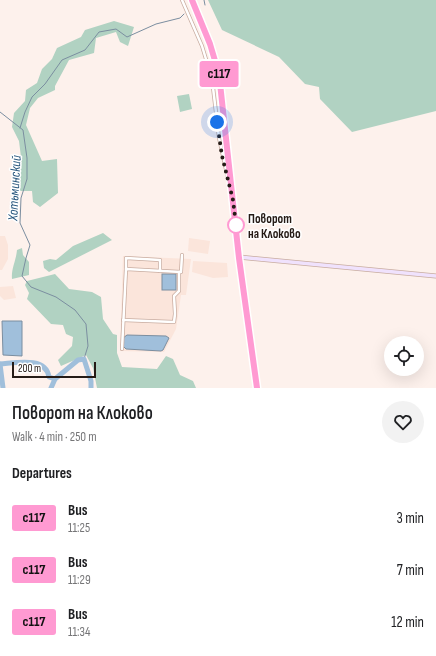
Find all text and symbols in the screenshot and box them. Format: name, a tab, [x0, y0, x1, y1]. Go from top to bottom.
line badge: с117	[191, 61, 247, 87]
text: с117	[208, 65, 230, 82]
your location	[207, 112, 227, 132]
water label: Хотьминский	[4, 155, 25, 222]
place label: Поворот на Клоково	[248, 211, 301, 242]
marker: Поворот на Клоково	[227, 216, 245, 234]
map controls	[384, 336, 424, 376]
button: locate	[384, 336, 424, 376]
scale bar	[12, 360, 96, 379]
text: 200 m	[18, 362, 41, 375]
button: heart	[382, 401, 424, 443]
text: Поворот на Клоково	[12, 402, 153, 425]
text: Walk · 4 min · 250 m	[12, 429, 97, 445]
text: Departures	[12, 464, 72, 483]
text: Bus	[68, 501, 87, 520]
text: с117	[23, 509, 45, 526]
text: 3 min	[396, 509, 424, 528]
text: 11:25	[68, 520, 90, 536]
text: Bus	[68, 553, 87, 572]
text: с117	[23, 561, 45, 578]
text: 7 min	[397, 561, 424, 580]
text: 11:29	[68, 572, 91, 588]
text: Bus	[68, 605, 87, 624]
text: с117	[23, 613, 45, 630]
text: 12 min	[391, 613, 424, 632]
text: 11:34	[68, 624, 90, 640]

